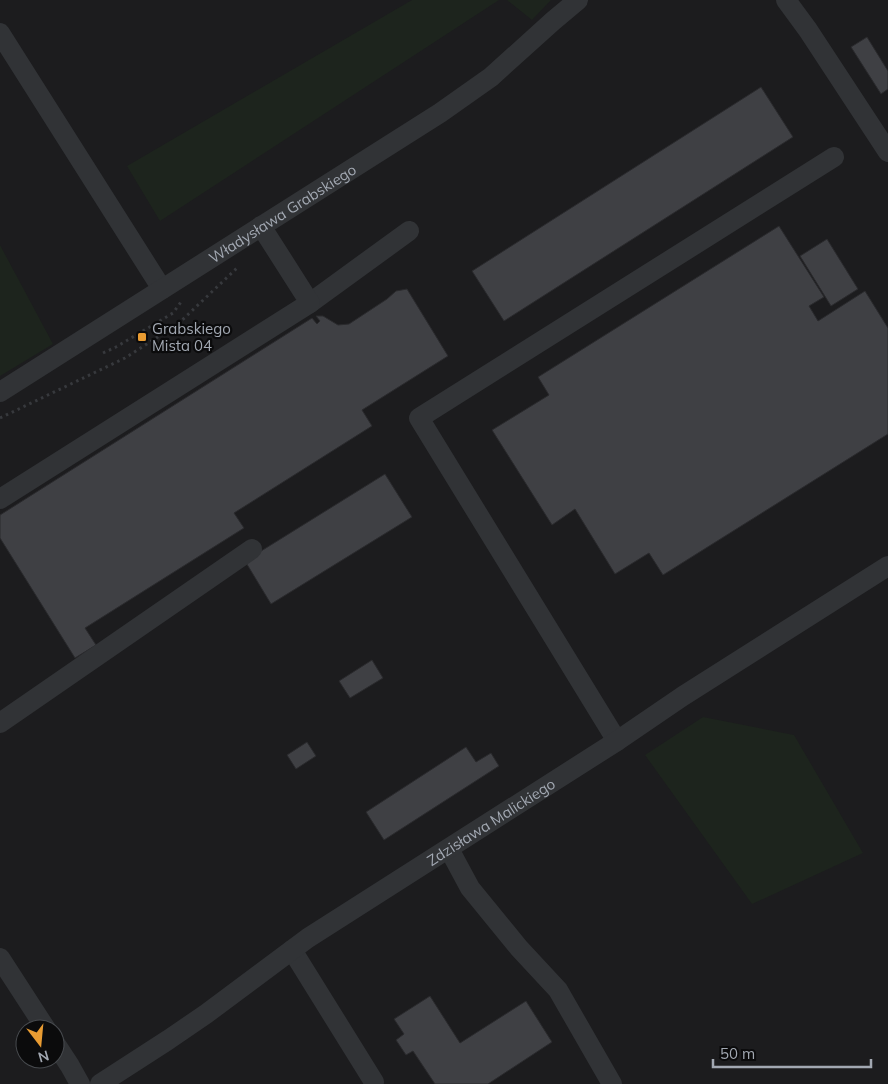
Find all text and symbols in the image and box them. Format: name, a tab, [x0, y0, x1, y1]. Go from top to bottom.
street label: Władysława Grabskiego	[205, 159, 359, 267]
place label: Grabskiego Mista 04	[152, 319, 231, 355]
marker: Grabskiego Mista 04	[136, 331, 148, 343]
street label: Zdzisława Malickiego	[423, 774, 558, 869]
north arrow	[15, 1019, 65, 1069]
scale bar	[713, 1036, 870, 1068]
text: 50 m	[720, 1044, 755, 1063]
text: N	[36, 1046, 51, 1067]

